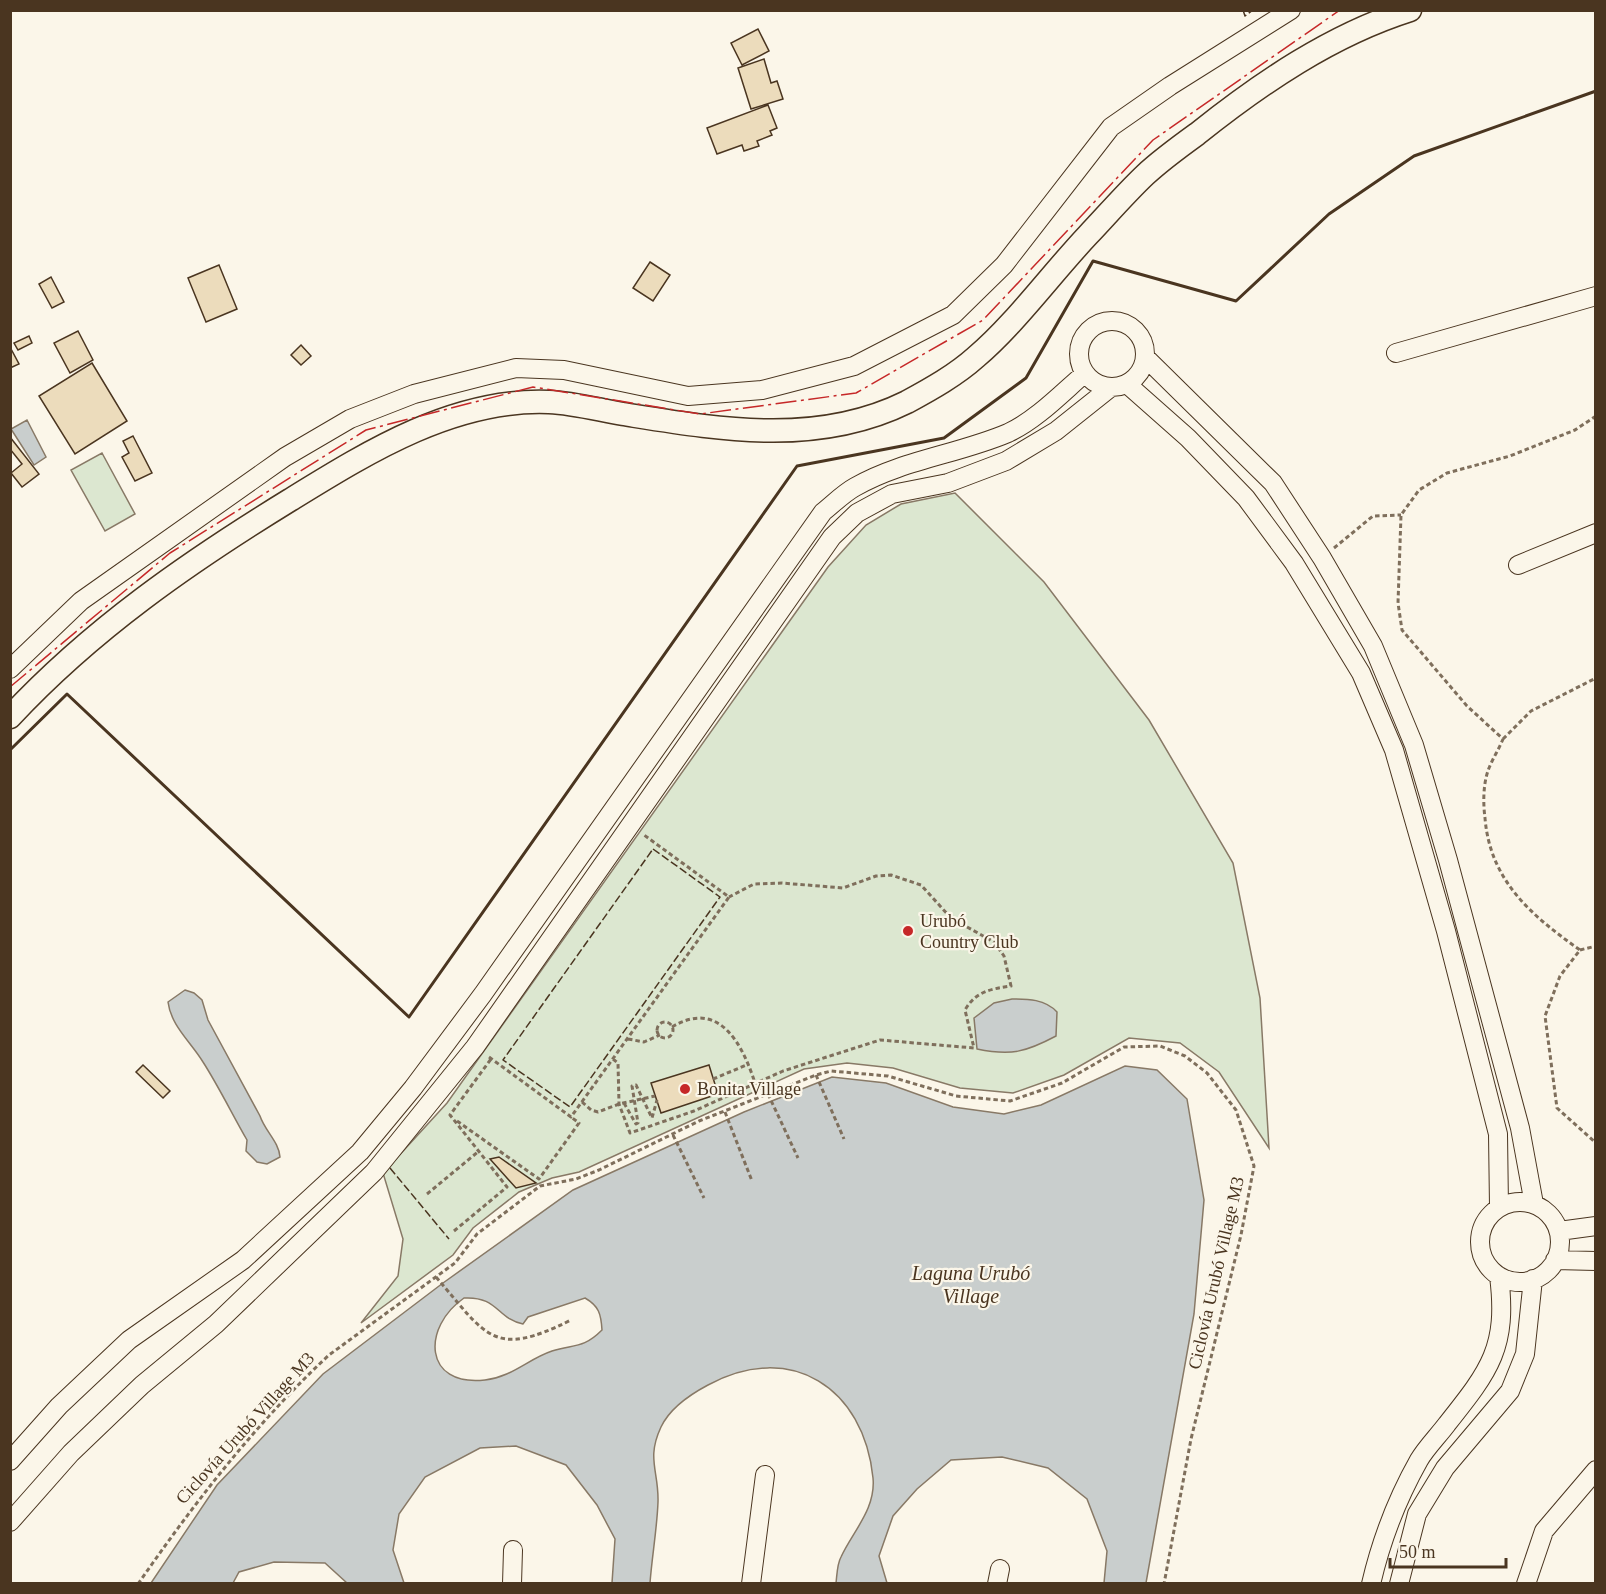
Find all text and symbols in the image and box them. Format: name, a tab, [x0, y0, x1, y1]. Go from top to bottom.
place label: Urubó Country Club	[920, 911, 1019, 952]
marker: Urubó Country Club	[901, 924, 915, 938]
place label: Bonita Village	[697, 1079, 801, 1099]
marker: Bonita Village	[678, 1082, 692, 1096]
street label: Ciclovía Urubó Village M3	[1184, 1175, 1248, 1371]
water label: Laguna Urubó Village	[911, 1262, 1030, 1308]
street label: Ciclovía Urubó Village M3	[172, 1348, 318, 1508]
scale bar	[1390, 1531, 1506, 1569]
text: 50 m	[1399, 1542, 1436, 1562]

